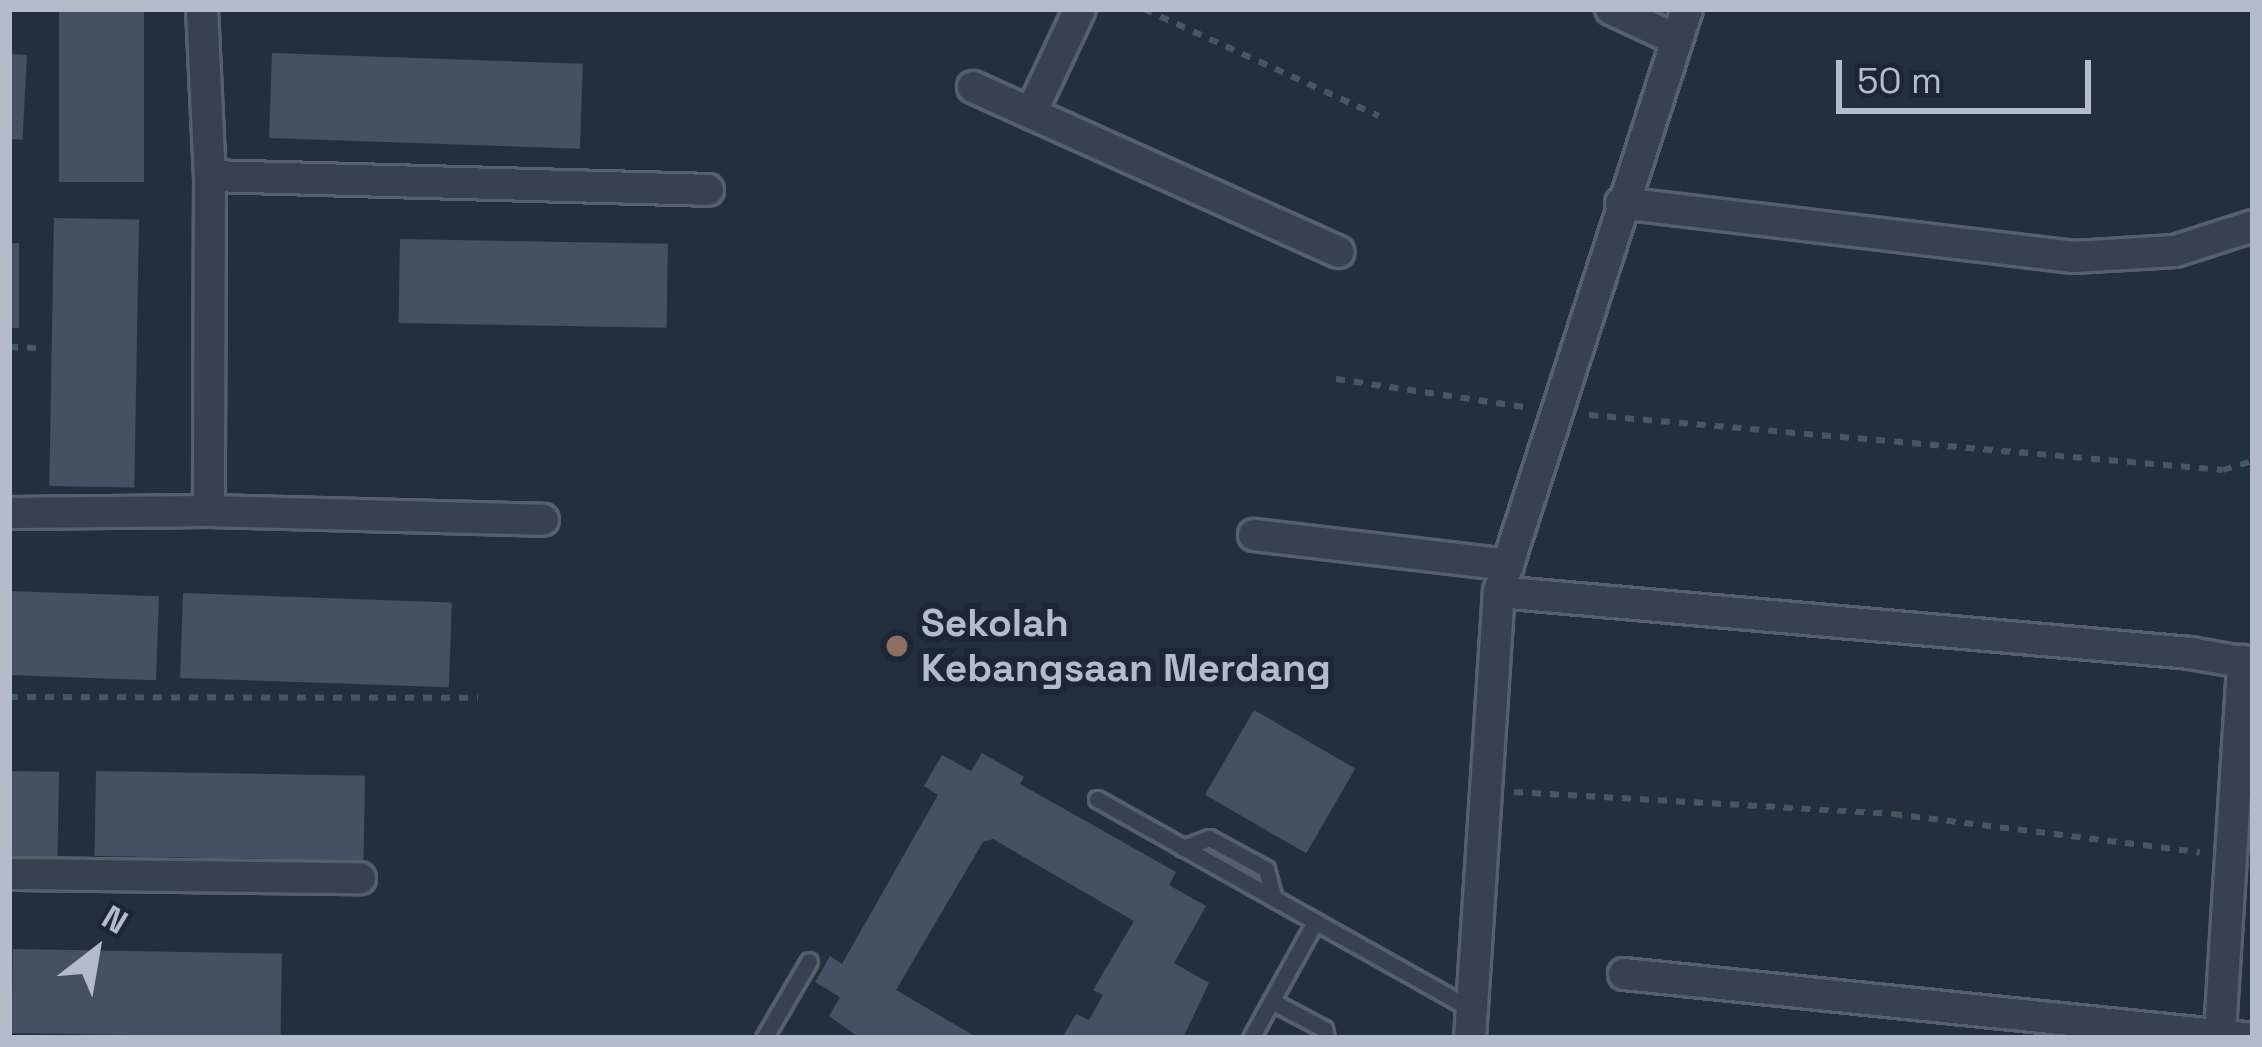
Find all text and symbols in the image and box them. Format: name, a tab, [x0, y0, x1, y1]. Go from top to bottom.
scale bar	[1842, 36, 2097, 110]
text: 50 m	[1857, 58, 1942, 104]
place label: Sekolah Kebangsaan Merdang	[921, 601, 1331, 692]
marker: Sekolah Kebangsaan Merdang	[884, 633, 910, 659]
north arrow	[36, 891, 156, 1011]
text: N	[94, 896, 135, 944]

